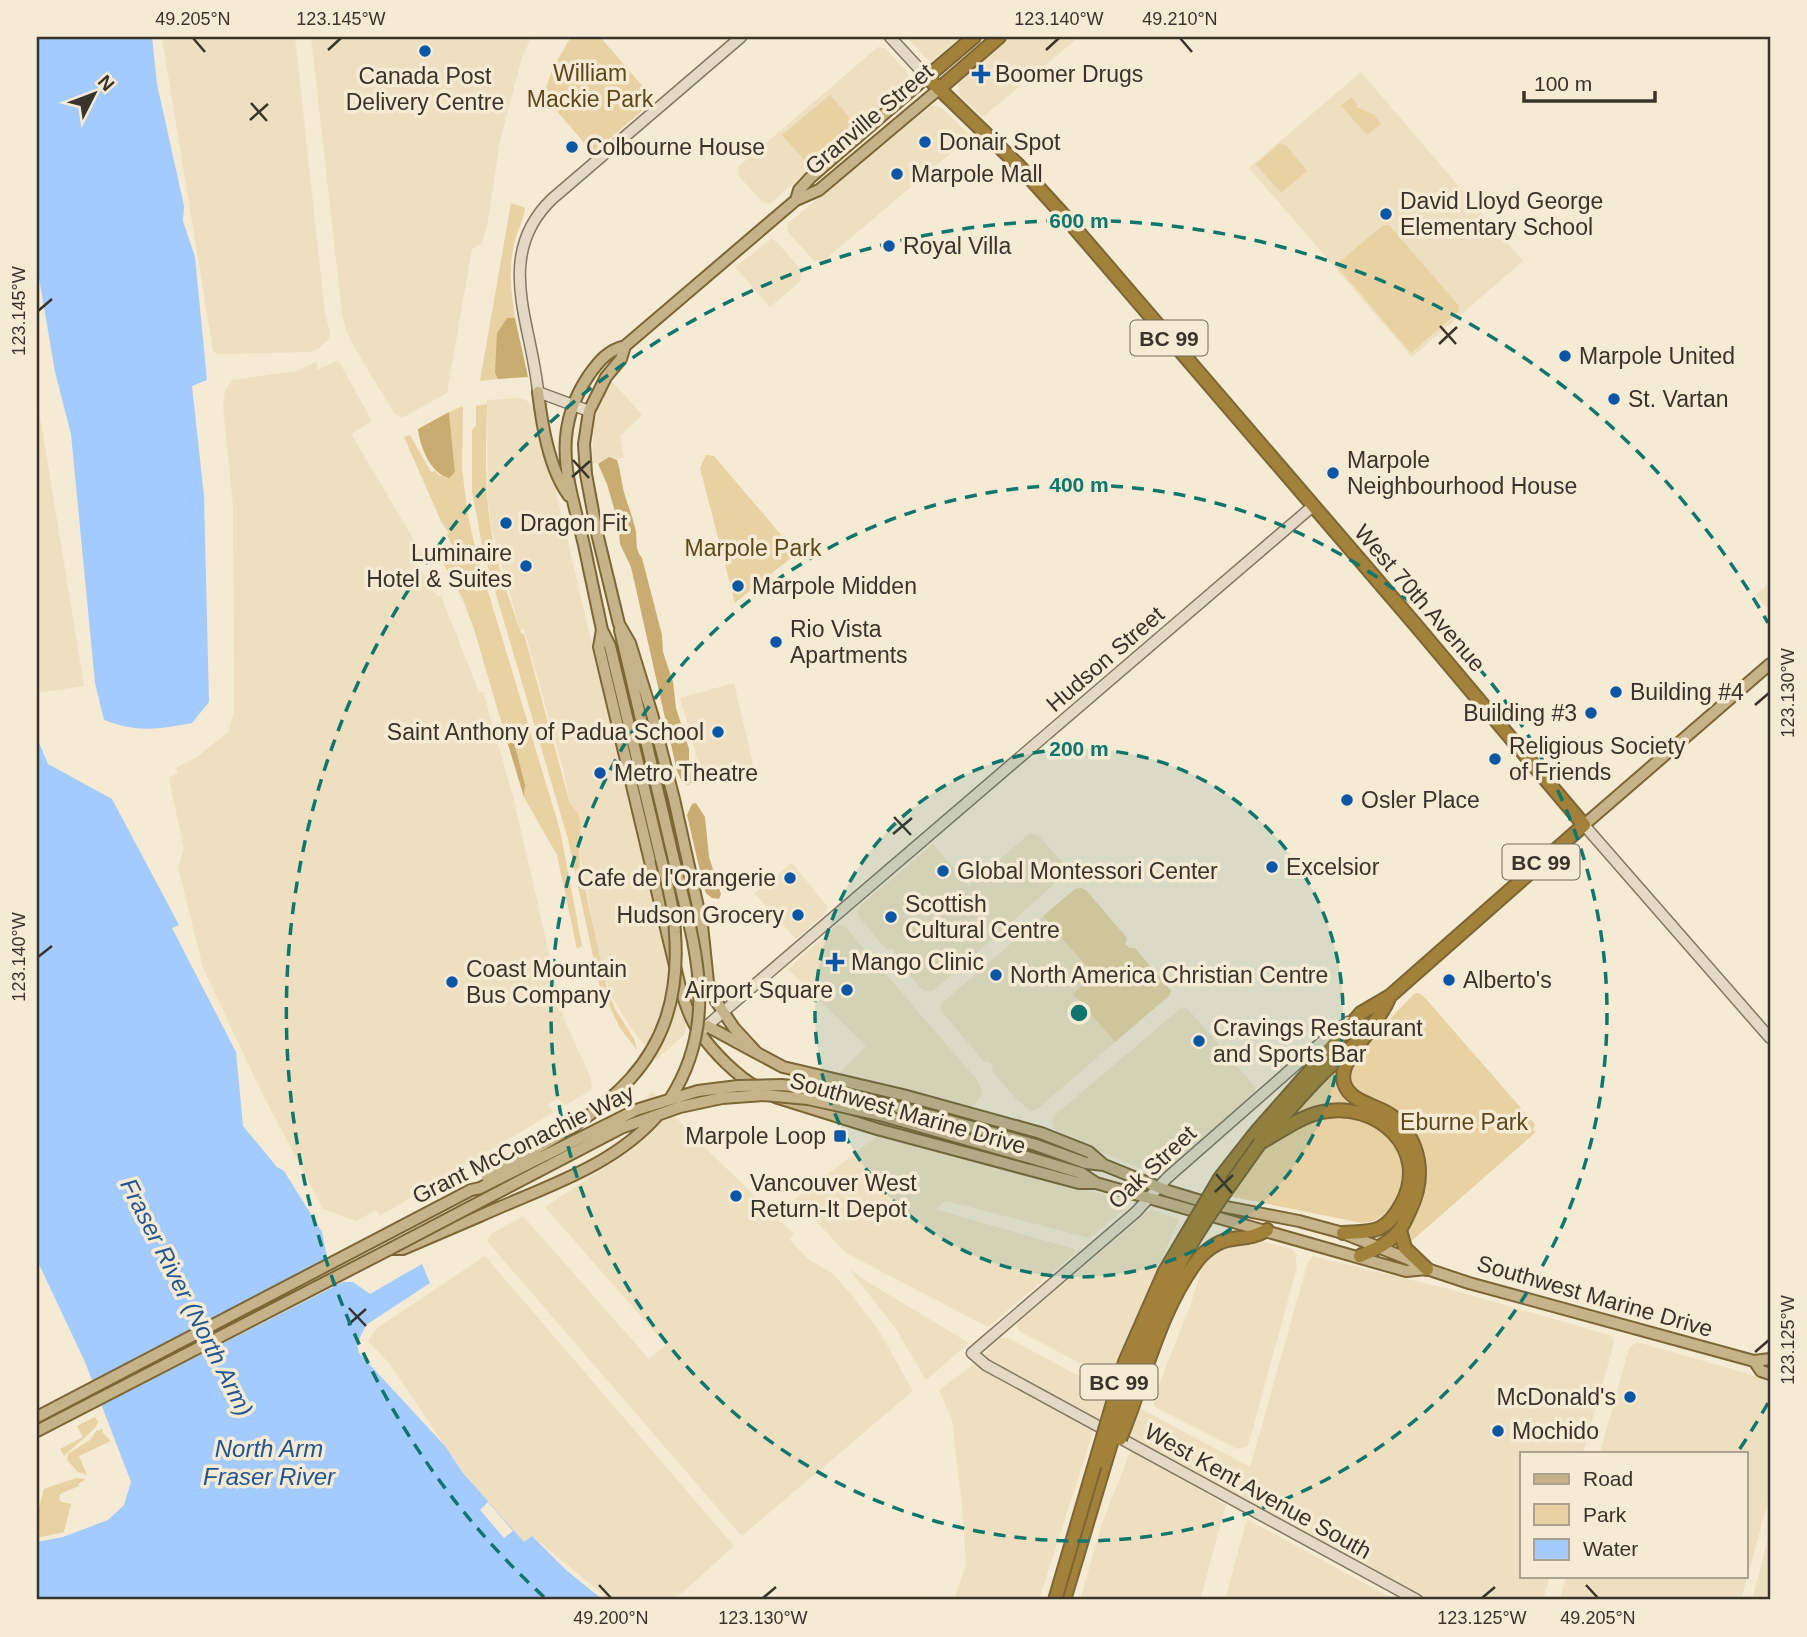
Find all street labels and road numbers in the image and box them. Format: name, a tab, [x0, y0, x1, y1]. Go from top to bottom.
street label: Granville Street	[800, 58, 939, 180]
road number: BC 99	[1130, 320, 1208, 356]
street label: West 70th Avenue	[1349, 519, 1491, 677]
street label: Hudson Street	[1041, 601, 1169, 717]
road number: BC 99	[1502, 844, 1580, 880]
street label: Southwest Marine Drive	[787, 1067, 1029, 1159]
street label: Grant McConachie Way	[408, 1079, 638, 1209]
street label: Oak Street	[1103, 1120, 1202, 1214]
street label: Southwest Marine Drive	[1474, 1250, 1716, 1342]
road number: BC 99	[1080, 1364, 1158, 1400]
street label: West Kent Avenue South	[1140, 1418, 1376, 1564]

